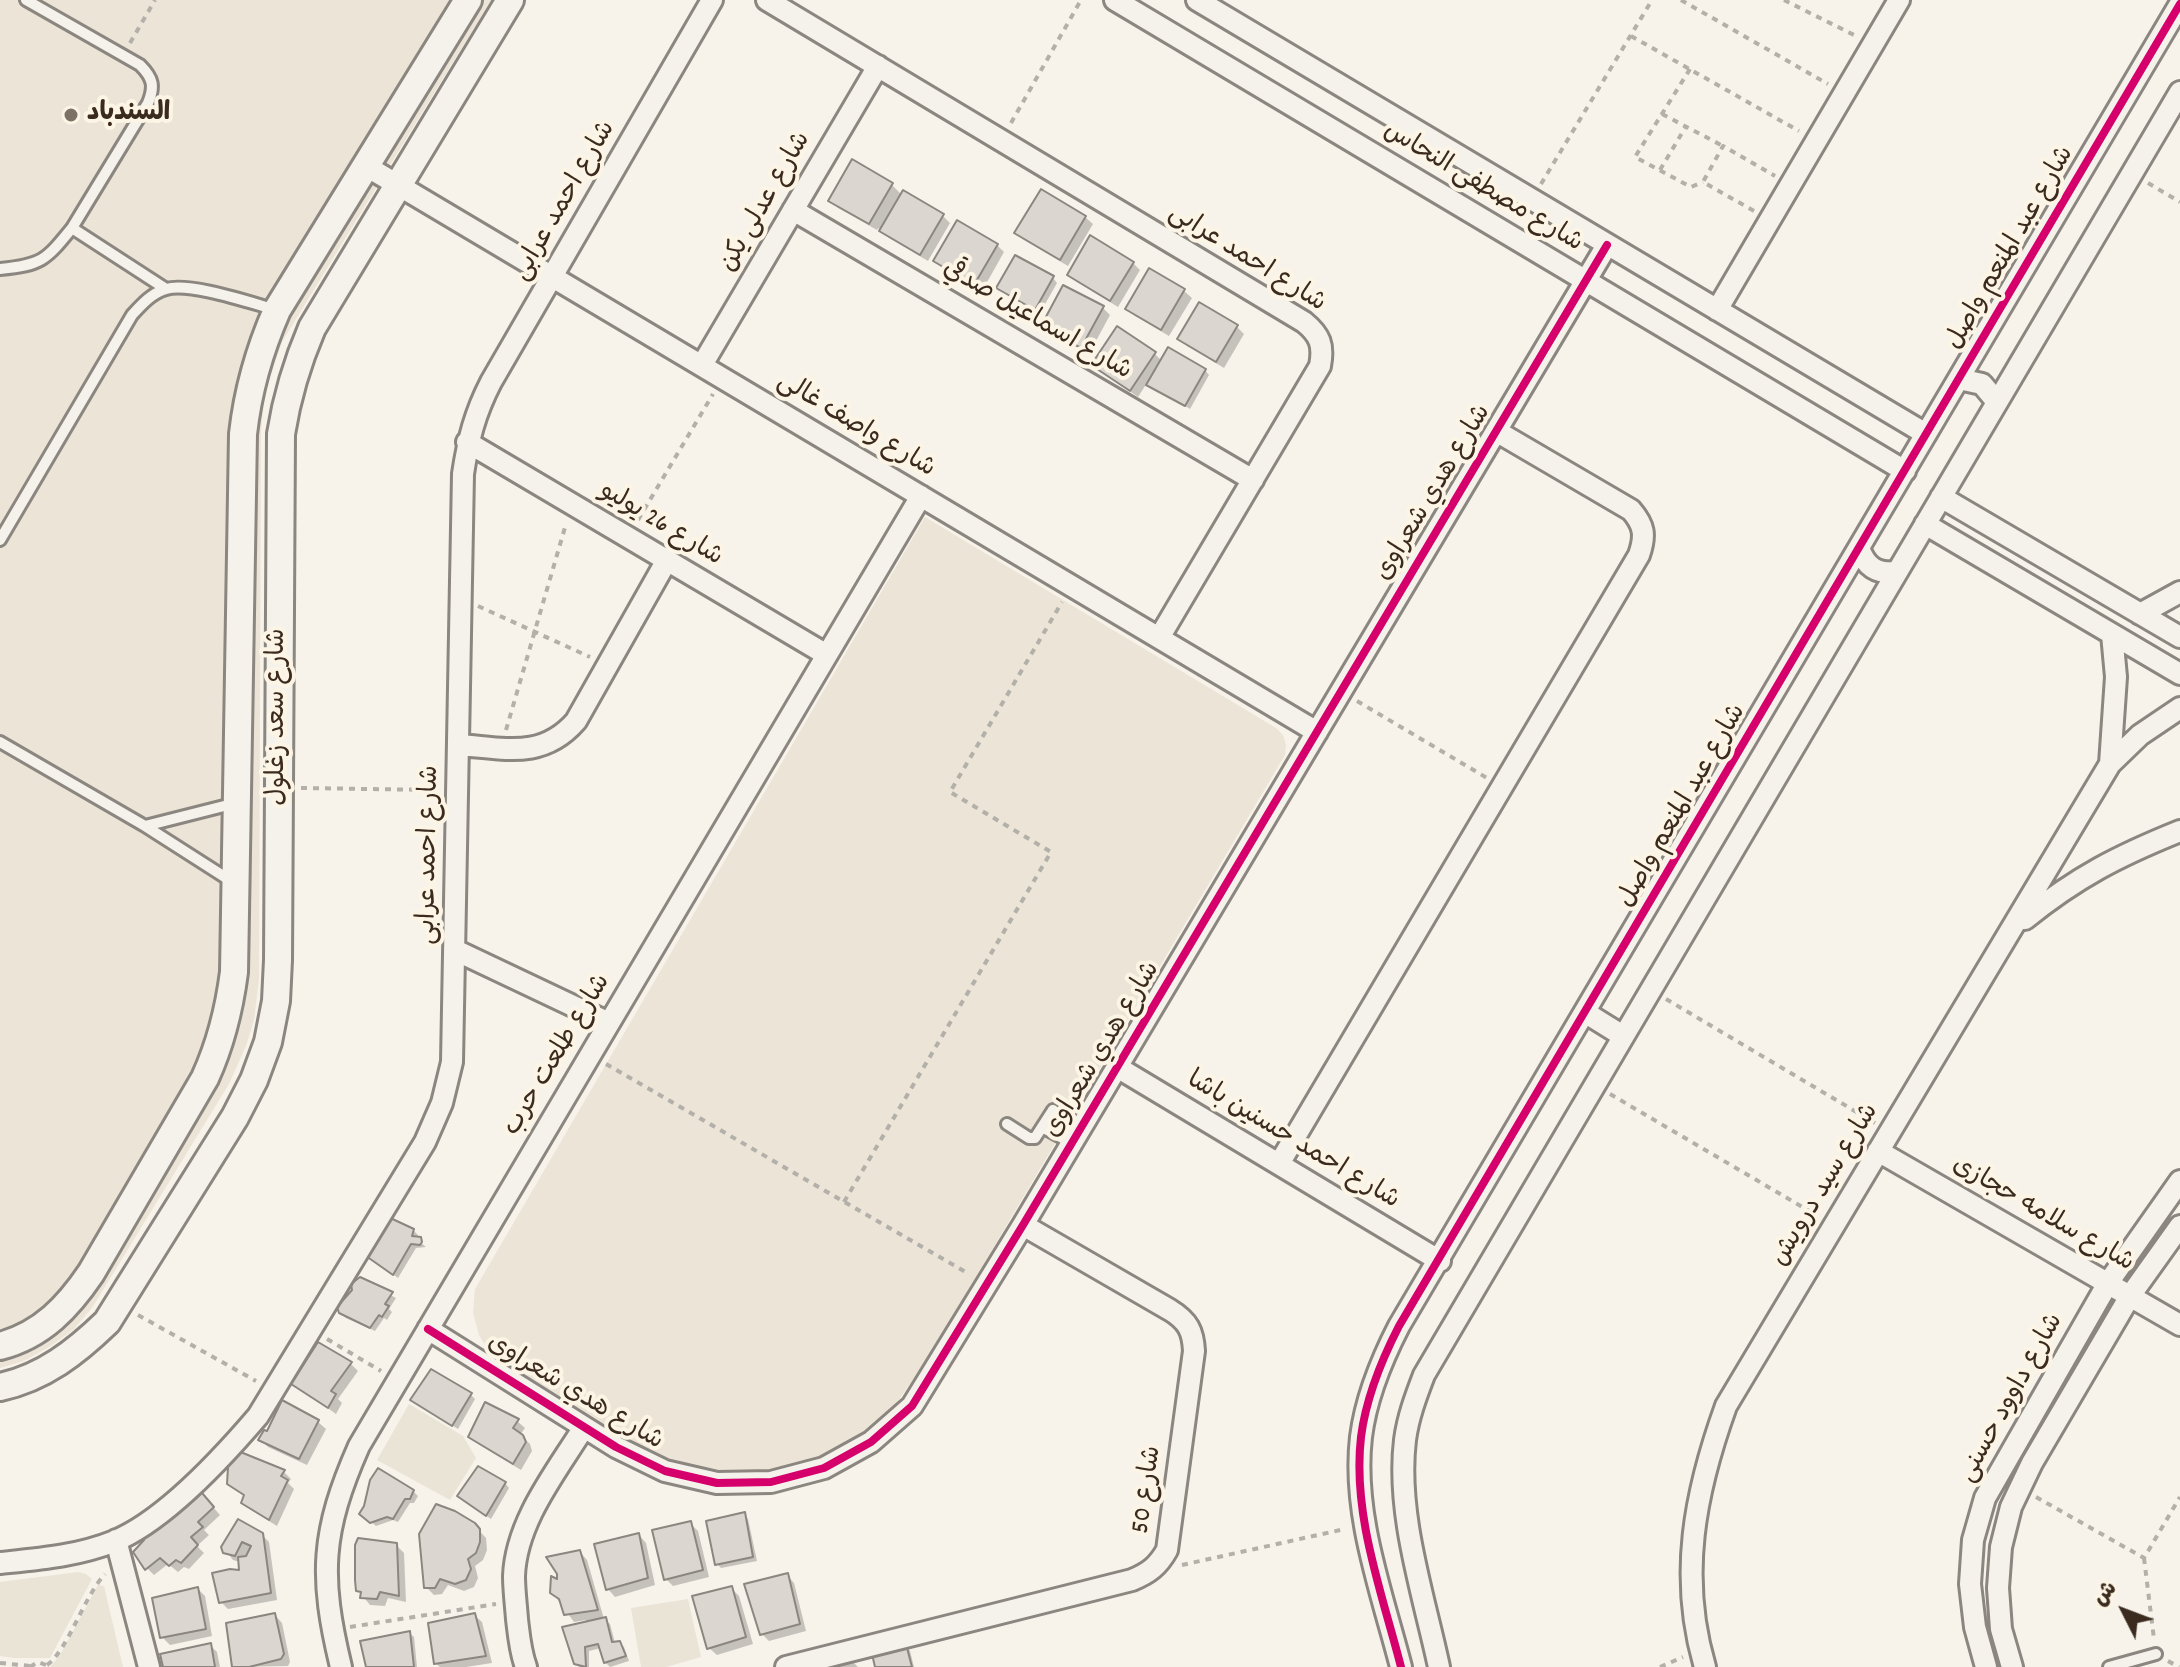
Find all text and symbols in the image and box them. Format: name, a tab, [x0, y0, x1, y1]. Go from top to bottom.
place label: السندباد	[87, 99, 170, 131]
marker: السندباد	[62, 106, 80, 124]
street label: شارع احمد عرابى	[508, 116, 624, 288]
street label: شارع مصطفى النحاس	[1377, 117, 1587, 261]
street label: شارع عدلى يكن	[714, 127, 820, 279]
street label: شارع عبد المنعم واصل	[1941, 142, 2083, 356]
street label: شارع احمد عرابى	[1162, 199, 1330, 321]
street label: شارع اسماعيل صدقي	[936, 255, 1136, 389]
street label: شارع واصف غالى	[770, 368, 940, 486]
street label: شارع هدي شعراوى	[1370, 400, 1500, 588]
street label: شارع 26 يوليو	[593, 477, 727, 575]
street label: شارع سعد زغلول	[263, 628, 295, 806]
street label: شارع عبد المنعم واصل	[1613, 700, 1755, 914]
street label: شارع احمد عرابى	[414, 765, 448, 945]
street label: شارع هدي شعراوى	[1039, 957, 1169, 1145]
street label: شارع طلعت حرب	[499, 970, 619, 1142]
street label: شارع احمد حسنين باشا	[1180, 1066, 1404, 1218]
street label: شارع سيد درويش	[1766, 1099, 1888, 1273]
street label: شارع سلامه حجازى	[1945, 1151, 2139, 1281]
street label: شارع داوود حسنى	[1954, 1309, 2072, 1489]
street label: شارع هدي شعراوى	[480, 1329, 668, 1459]
street label: شارع 50	[1127, 1444, 1171, 1536]
north arrow	[2084, 1571, 2164, 1651]
text: ش	[2086, 1575, 2125, 1614]

